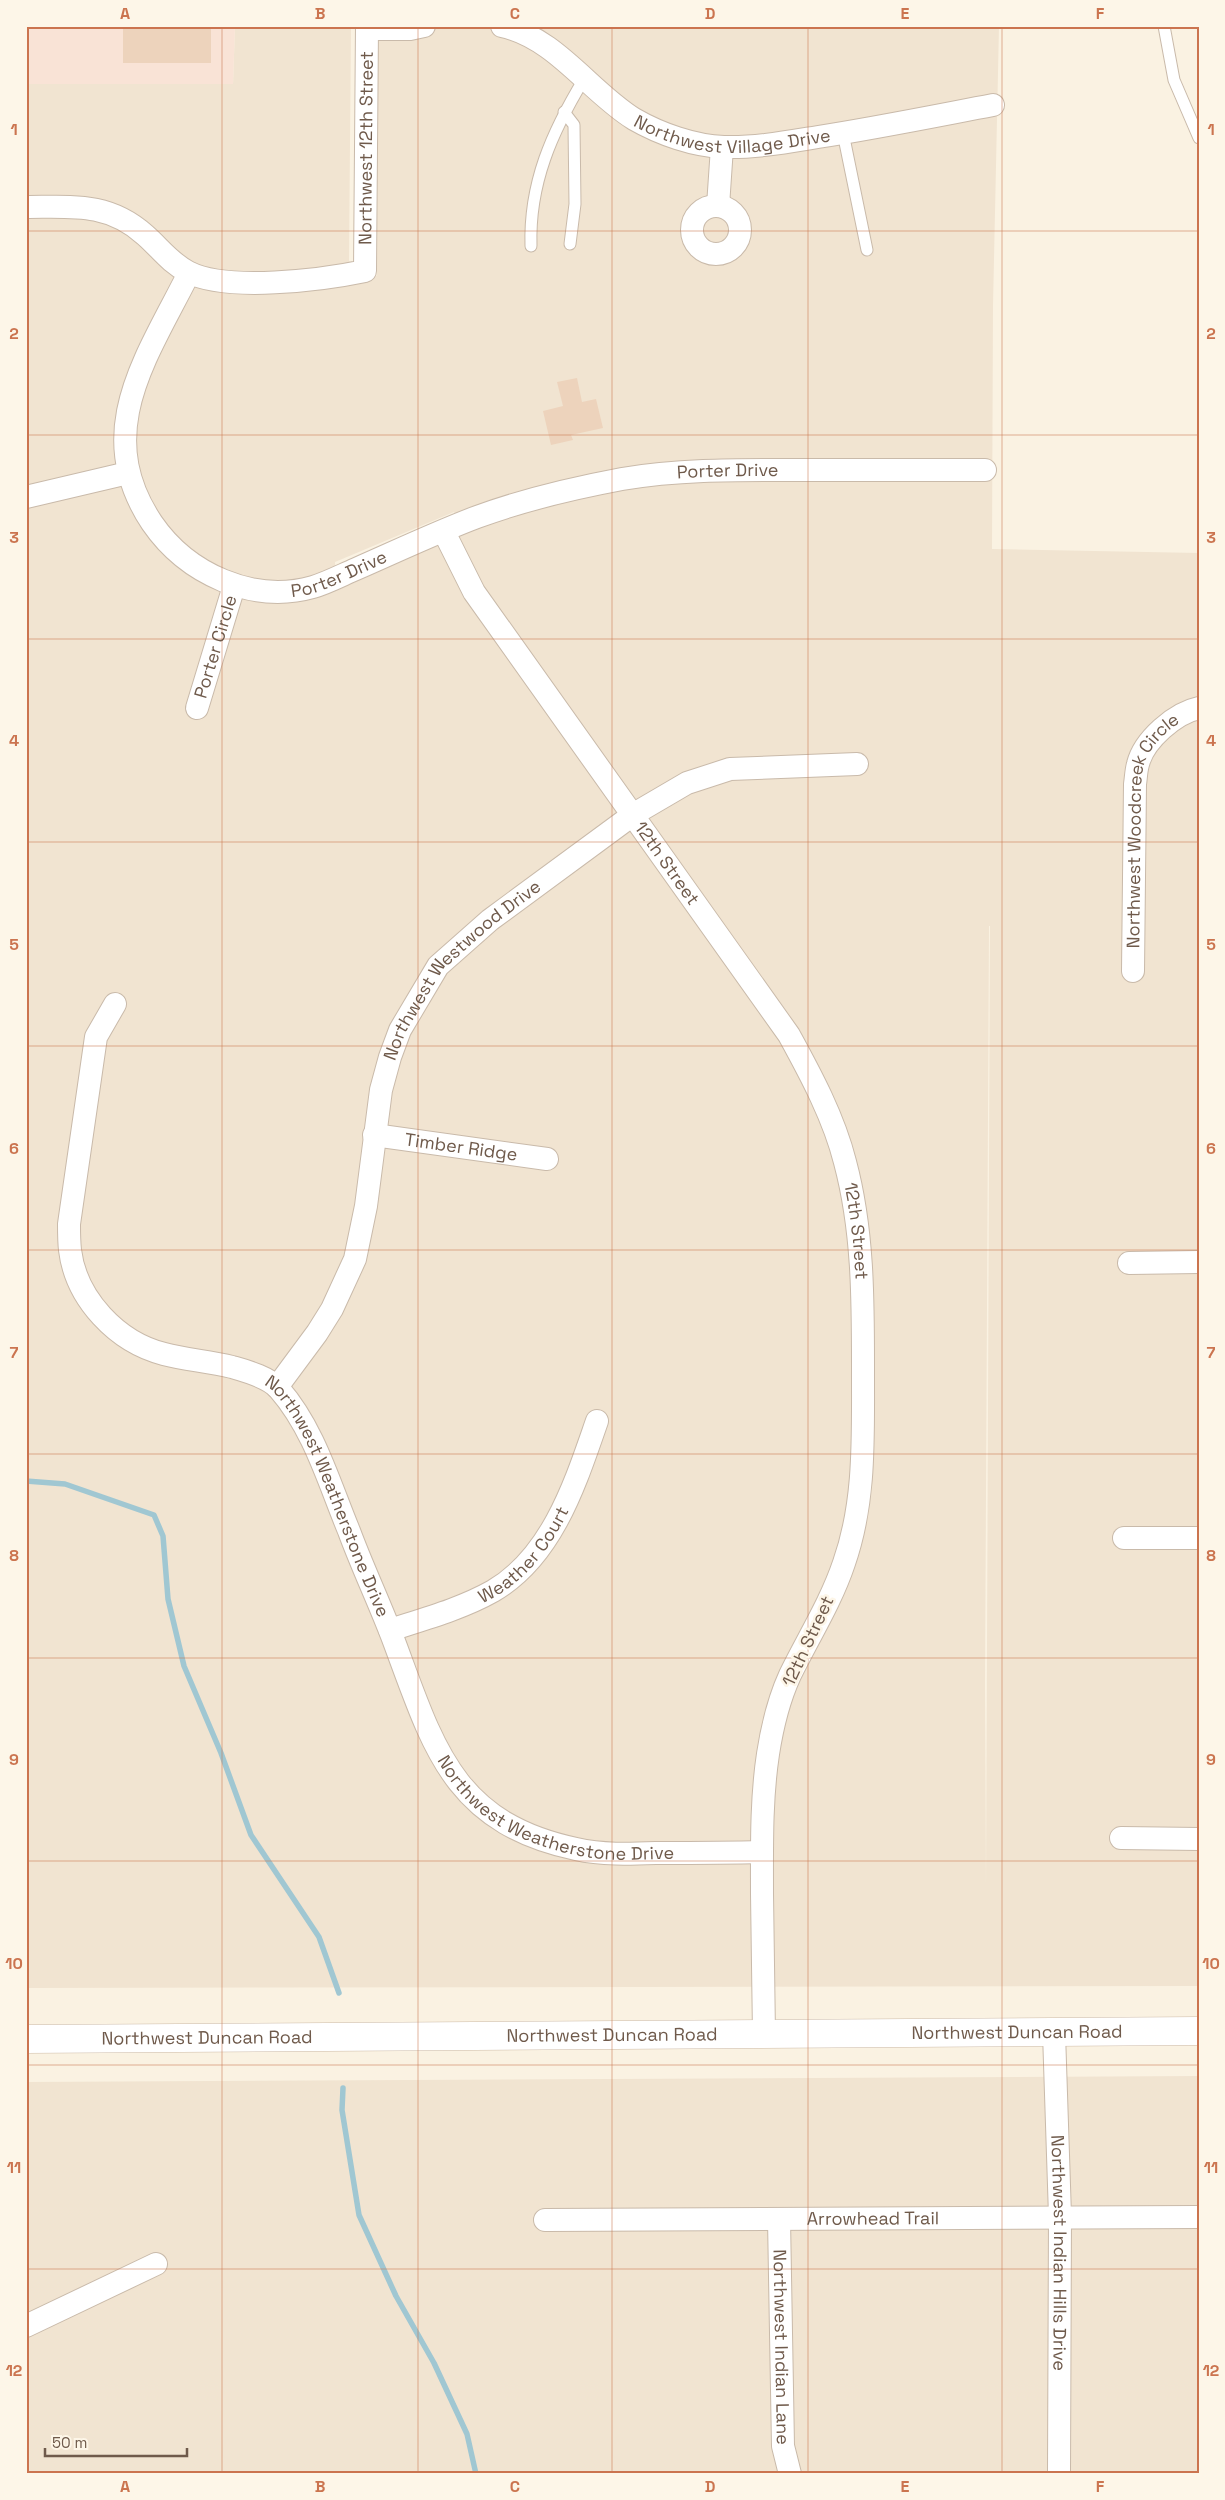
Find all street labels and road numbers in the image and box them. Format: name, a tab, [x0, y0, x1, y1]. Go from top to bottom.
street label: Northwest 12th Street	[353, 51, 378, 245]
street label: Northwest Village Drive	[630, 109, 832, 158]
street label: Porter Drive	[676, 458, 778, 483]
street label: Porter Drive	[289, 545, 390, 602]
street label: Porter Circle	[189, 592, 242, 701]
street label: Northwest Woodcreek Circle	[1121, 707, 1183, 948]
street label: 12th Street	[630, 817, 705, 909]
street label: Northwest Westwood Drive	[378, 875, 545, 1063]
street label: Timber Ridge	[403, 1127, 519, 1166]
street label: 12th Street	[839, 1180, 874, 1280]
street label: Northwest Weatherstone Drive	[261, 1370, 395, 1620]
street label: Weather Court	[474, 1502, 573, 1608]
street label: 12th Street	[777, 1592, 839, 1690]
street label: Northwest Weatherstone Drive	[433, 1751, 674, 1865]
street label: Northwest Duncan Road	[911, 2020, 1123, 2044]
street label: Northwest Duncan Road	[506, 2022, 718, 2047]
street label: Northwest Duncan Road	[101, 2025, 313, 2049]
street label: Northwest Indian Hills Drive	[1046, 2134, 1072, 2371]
street label: Arrowhead Trail	[807, 2206, 939, 2230]
street label: Northwest Indian Lane	[769, 2249, 795, 2445]

